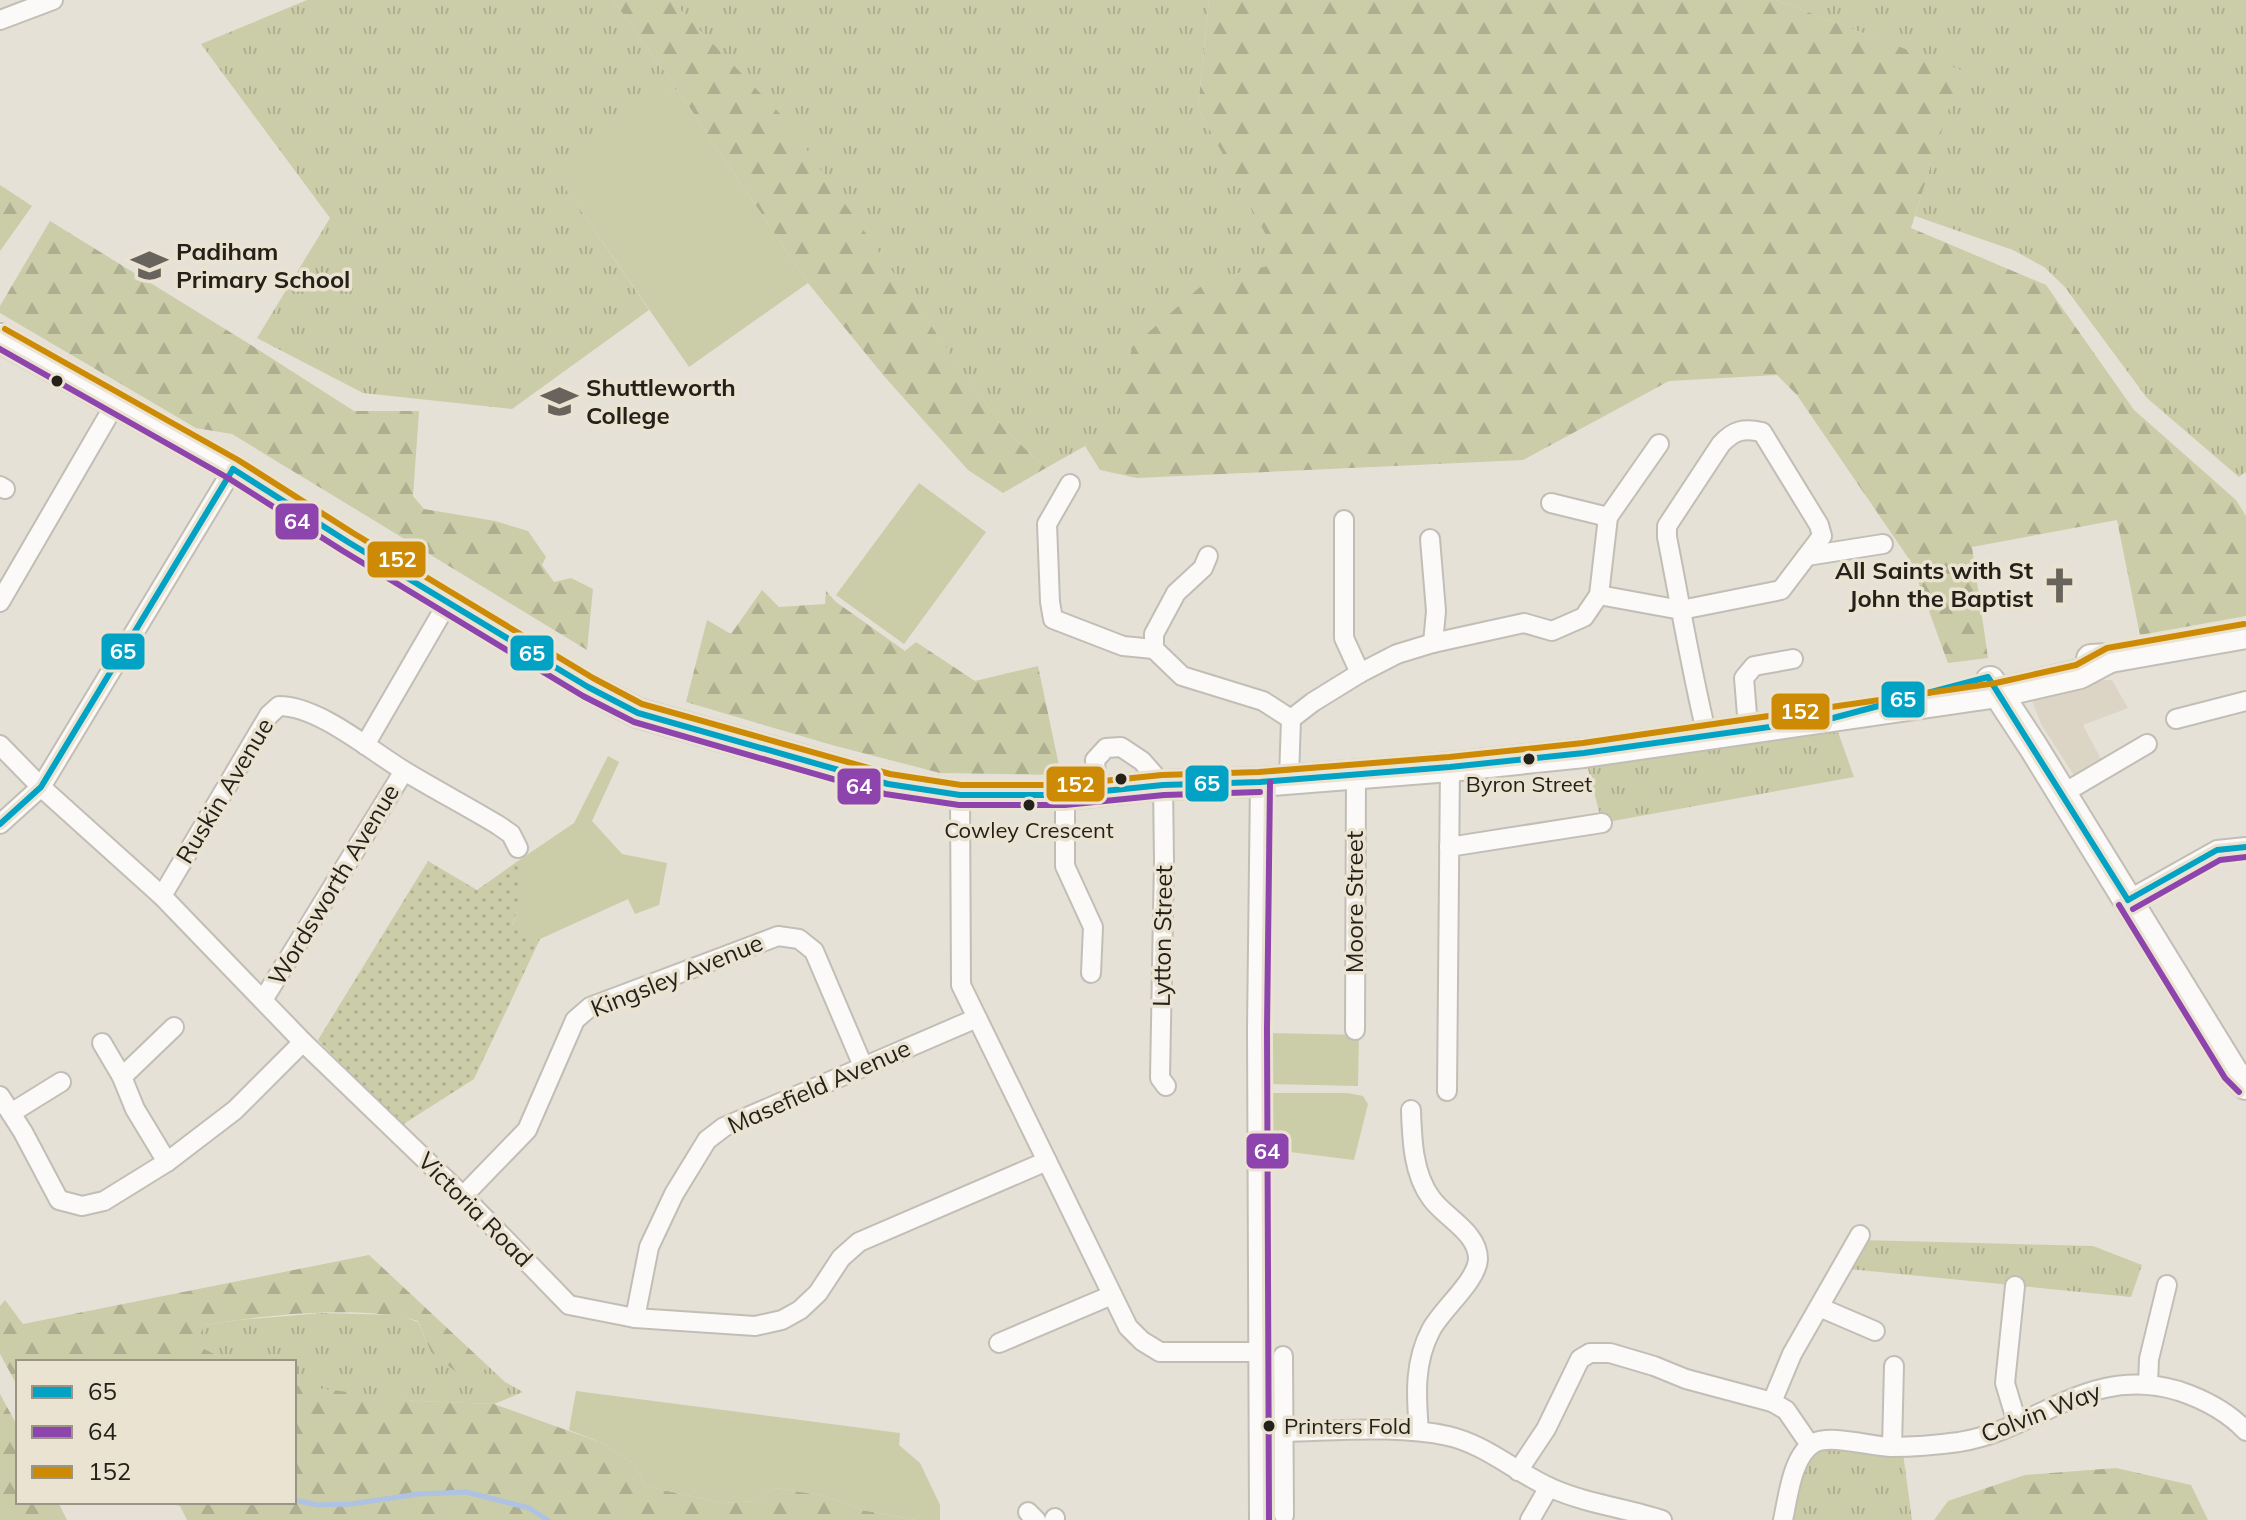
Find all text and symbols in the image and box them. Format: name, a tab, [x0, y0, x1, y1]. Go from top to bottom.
place label: Padiham Primary School	[176, 236, 350, 294]
school or university icon: Padiham Primary School	[131, 247, 169, 285]
place label: Shuttleworth College	[586, 372, 736, 430]
unlabelled marker	[49, 373, 65, 389]
school or university icon: Shuttleworth College	[541, 383, 579, 421]
line badge: 64	[274, 502, 320, 541]
text: 64	[284, 507, 310, 535]
line badge: 152	[366, 540, 427, 579]
text: 152	[377, 545, 417, 573]
place label: All Saints with St John the Baptist	[1835, 555, 2033, 613]
church icon: All Saints with St John the Baptist	[2040, 566, 2078, 604]
line badge: 65	[100, 632, 146, 671]
line badge: 65	[509, 634, 555, 672]
text: 65	[110, 637, 136, 665]
text: 65	[519, 639, 545, 667]
line badge: 65	[1880, 680, 1926, 719]
text: 65	[1890, 685, 1916, 713]
line badge: 152	[1770, 692, 1831, 731]
text: 152	[1780, 697, 1820, 725]
street label: Ruskin Avenue	[169, 712, 279, 869]
marker: Byron Street	[1521, 751, 1537, 767]
line badge: 65	[1184, 764, 1230, 803]
line badge: 152	[1045, 765, 1106, 803]
line badge: 64	[836, 767, 882, 806]
text: 65	[1194, 769, 1220, 797]
text: 152	[1055, 770, 1095, 798]
place label: Byron Street	[1466, 770, 1593, 798]
unlabelled marker	[1113, 771, 1129, 787]
text: 64	[846, 772, 872, 800]
street label: Wordsworth Avenue	[261, 778, 405, 991]
marker: Cowley Crescent	[1021, 797, 1037, 813]
place label: Cowley Crescent	[944, 816, 1114, 844]
street label: Moore Street	[1339, 831, 1369, 973]
street label: Lytton Street	[1146, 865, 1178, 1007]
street label: Kingsley Avenue	[586, 927, 767, 1023]
street label: Masefield Avenue	[723, 1032, 915, 1140]
line badge: 64	[1245, 1132, 1290, 1170]
text: 64	[1254, 1137, 1280, 1165]
street label: Victoria Road	[412, 1146, 539, 1273]
legend	[16, 1360, 296, 1504]
street label: Colvin Way	[1976, 1375, 2105, 1449]
text: 65	[88, 1376, 117, 1406]
place label: Printers Fold	[1284, 1412, 1411, 1440]
text: 64	[88, 1416, 117, 1446]
marker: Printers Fold	[1261, 1418, 1277, 1434]
text: 152	[88, 1456, 131, 1486]

